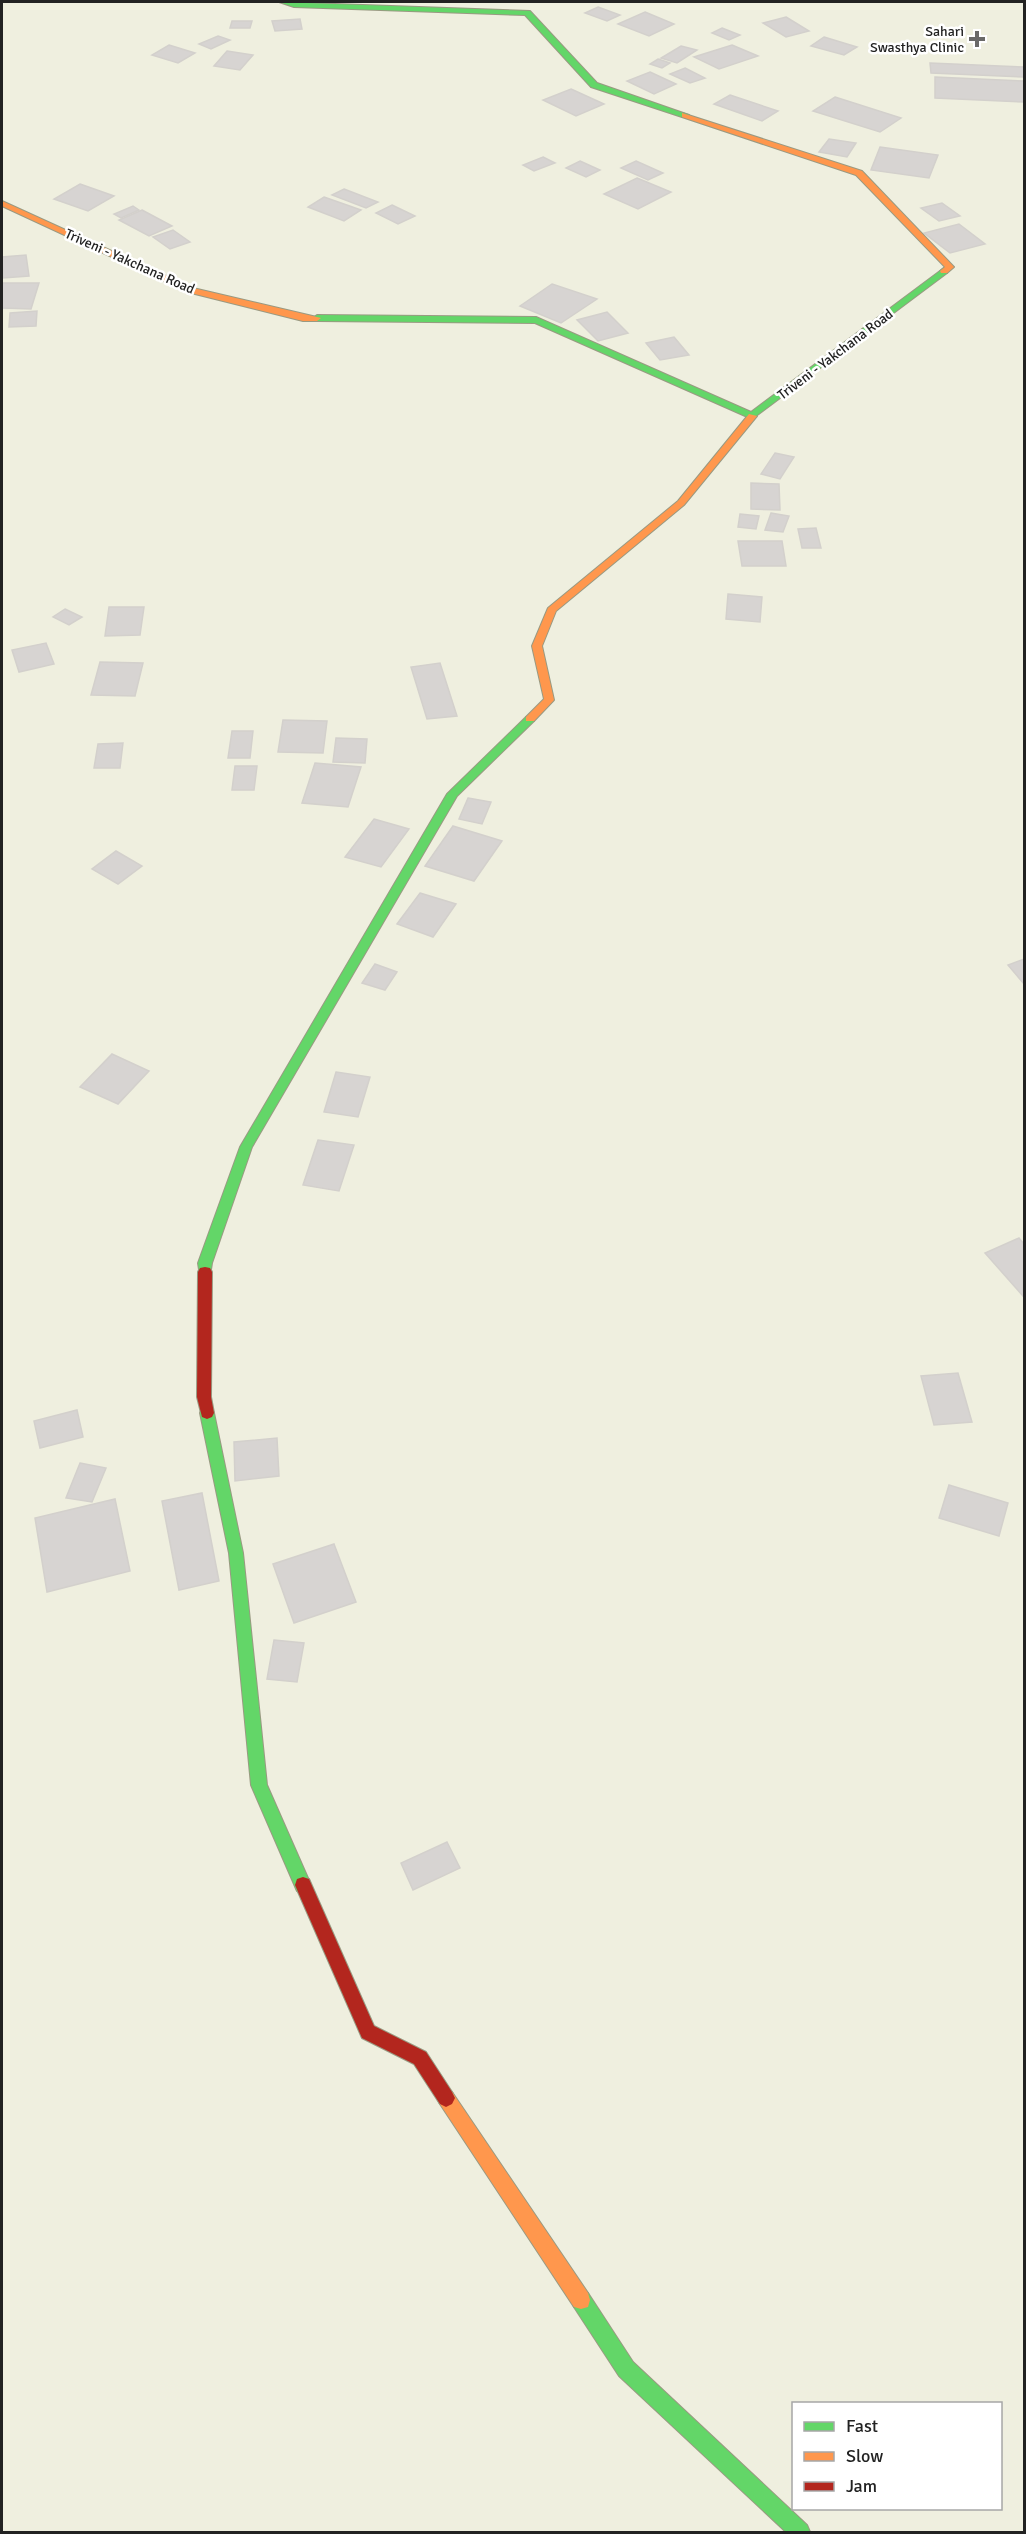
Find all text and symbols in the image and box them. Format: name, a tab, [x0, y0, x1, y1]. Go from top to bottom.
place label: Sahari Swasthya Clinic	[870, 23, 964, 56]
marker: Sahari Swasthya Clinic	[968, 30, 986, 48]
street label: Triveni - Yakchana Road	[62, 225, 197, 298]
street label: Triveni - Yakchana Road	[774, 305, 896, 403]
legend	[792, 2402, 1002, 2510]
text: Fast	[846, 2415, 878, 2437]
text: Slow	[846, 2445, 883, 2467]
text: Jam	[846, 2475, 877, 2497]

